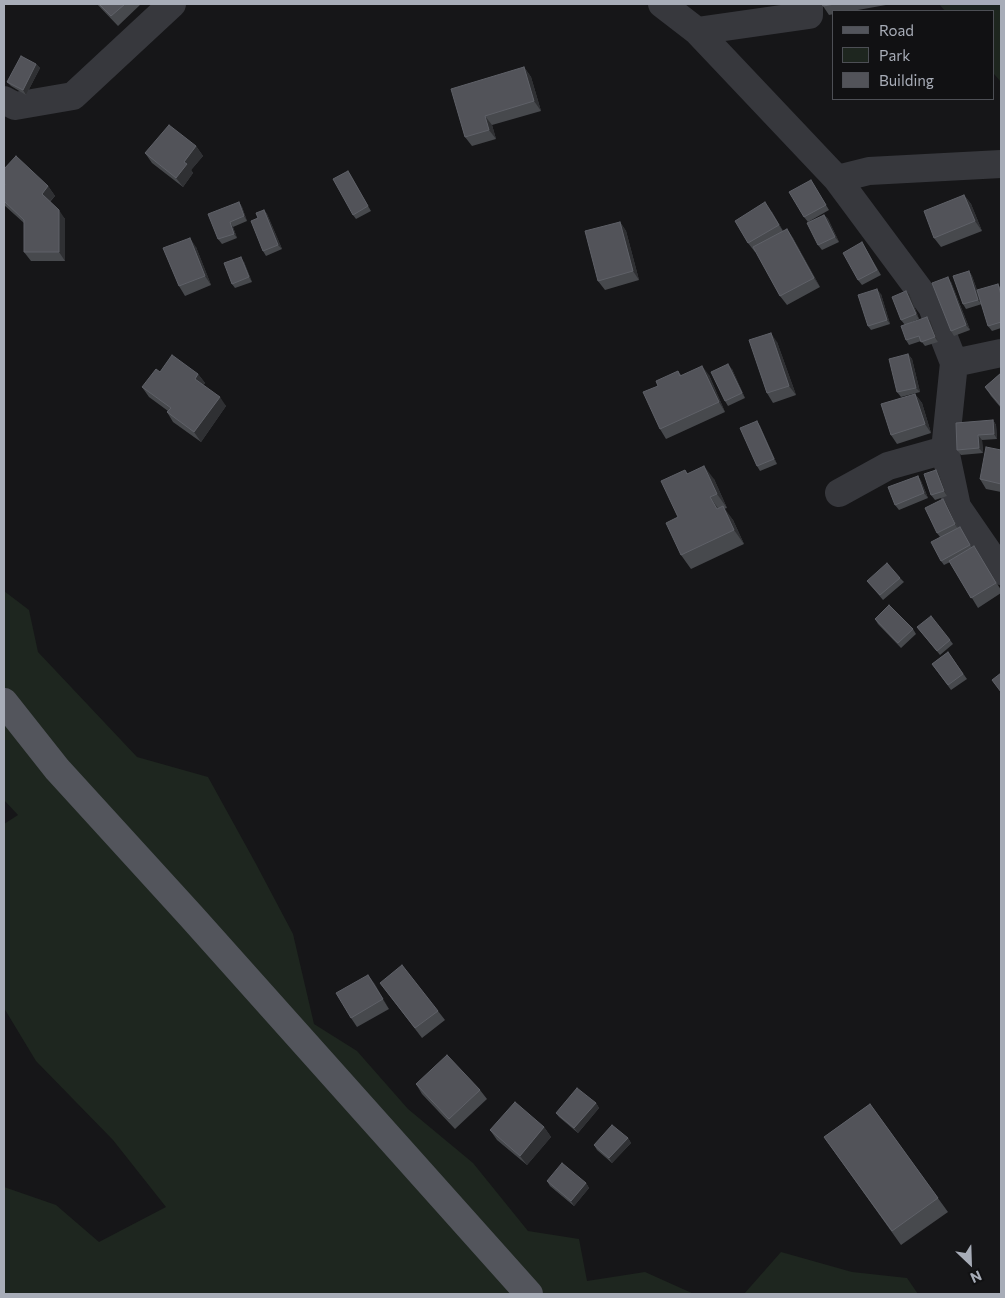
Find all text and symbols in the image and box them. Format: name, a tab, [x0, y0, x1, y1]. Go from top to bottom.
legend	[832, 10, 995, 100]
text: Road	[879, 21, 914, 39]
text: Park	[879, 46, 910, 64]
text: Building	[879, 71, 934, 89]
north arrow	[945, 1238, 995, 1288]
text: N	[968, 1267, 985, 1287]

